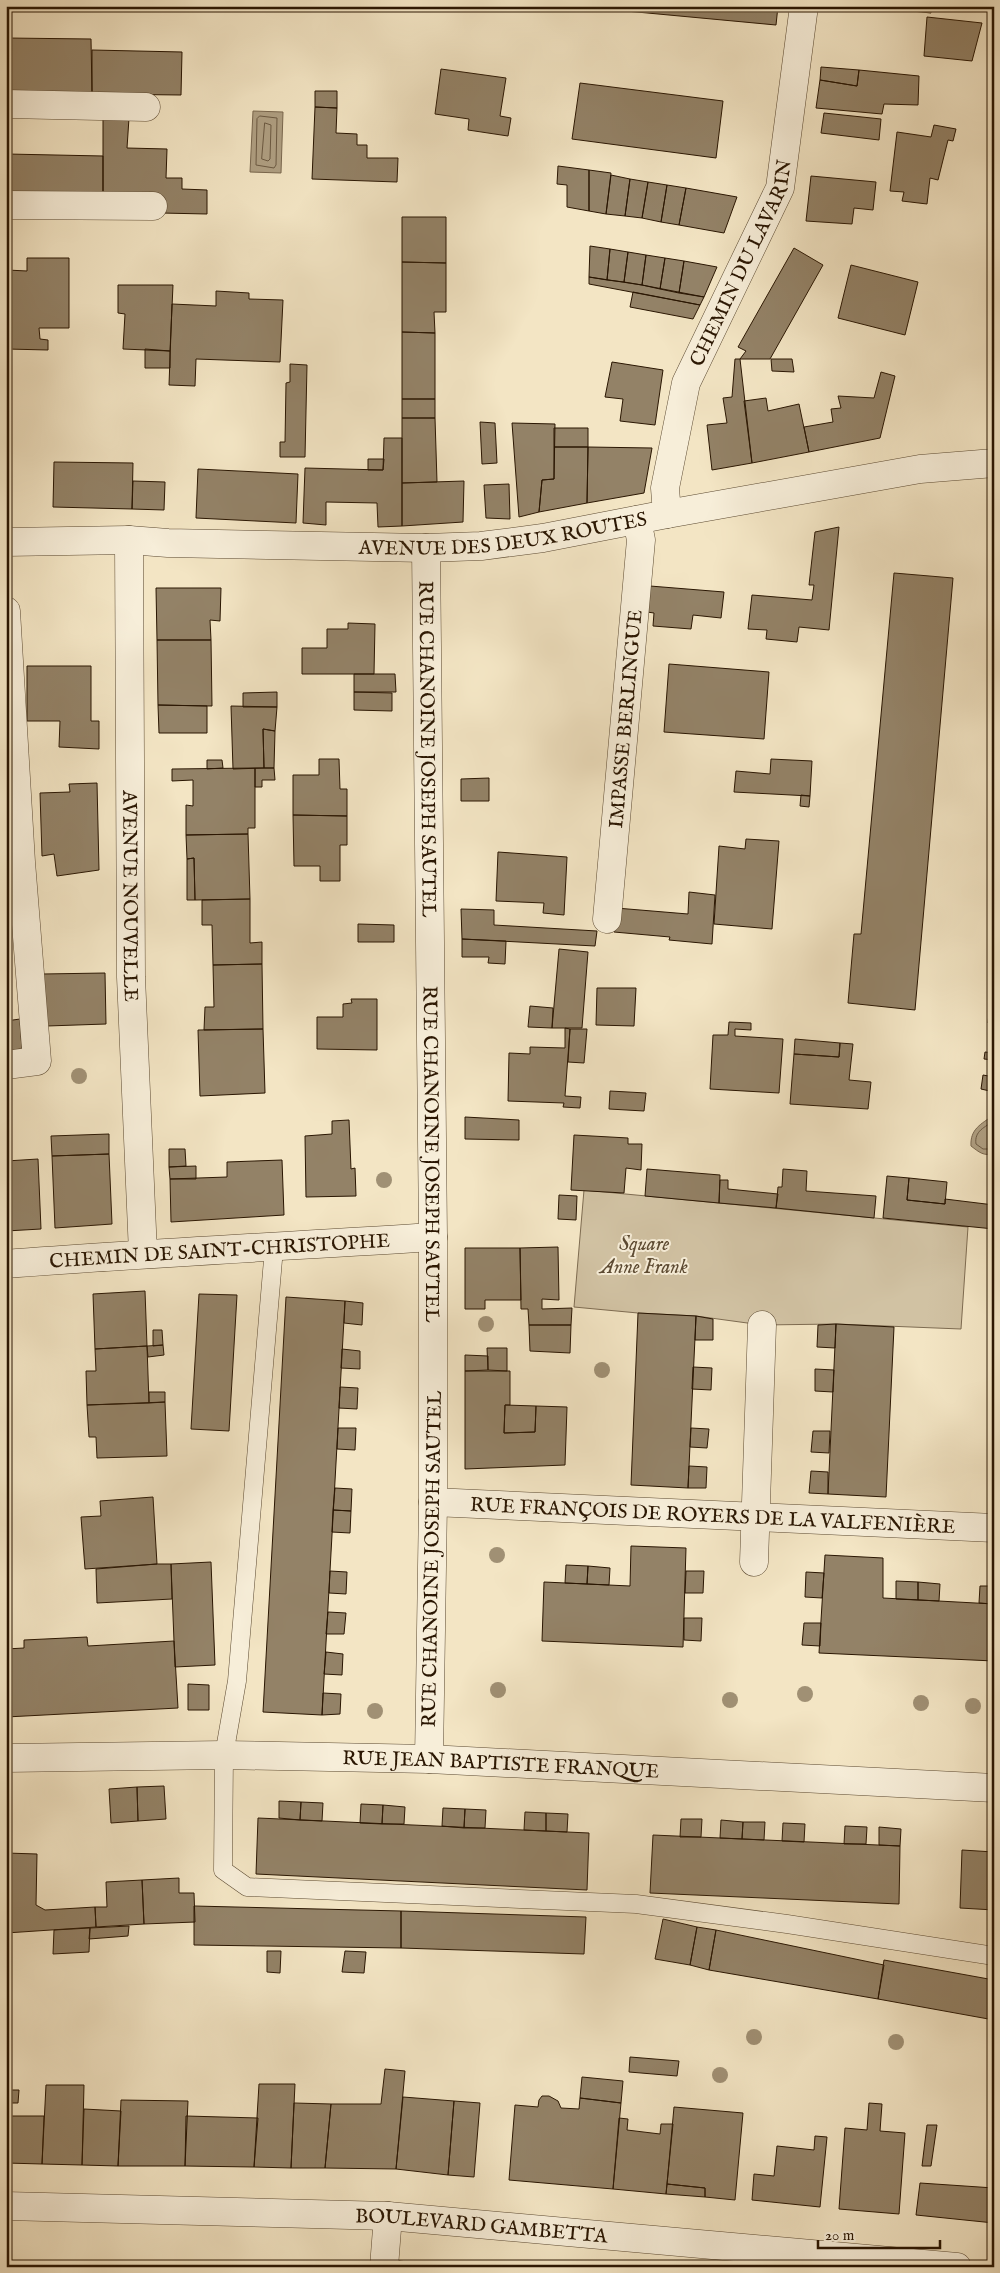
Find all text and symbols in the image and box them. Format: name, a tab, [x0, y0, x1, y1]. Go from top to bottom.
street label: CHEMIN DU LAVARIN	[685, 158, 798, 371]
street label: AVENUE DES DEUX ROUTES	[357, 507, 649, 562]
street label: RUE CHANOINE JOSEPH SAUTEL	[412, 581, 441, 918]
street label: IMPASSE BERLINGUE	[604, 608, 649, 829]
street label: AVENUE NOUVELLE	[116, 789, 143, 1003]
street label: RUE CHANOINE JOSEPH SAUTEL	[416, 985, 444, 1323]
street label: CHEMIN DE SAINT-CHRISTOPHE	[49, 1229, 391, 1275]
park label: Square Anne Frank	[598, 1232, 688, 1280]
street label: RUE CHANOINE JOSEPH SAUTEL	[417, 1390, 448, 1728]
street label: RUE FRANÇOIS DE ROYERS DE LA VALFENIÈRE	[469, 1493, 956, 1540]
street label: RUE JEAN BAPTISTE FRANQUE	[342, 1746, 660, 1785]
street label: BOULEVARD GAMBETTA	[355, 2204, 609, 2250]
scale bar	[818, 2218, 940, 2250]
text: 20 m	[825, 2226, 855, 2245]

